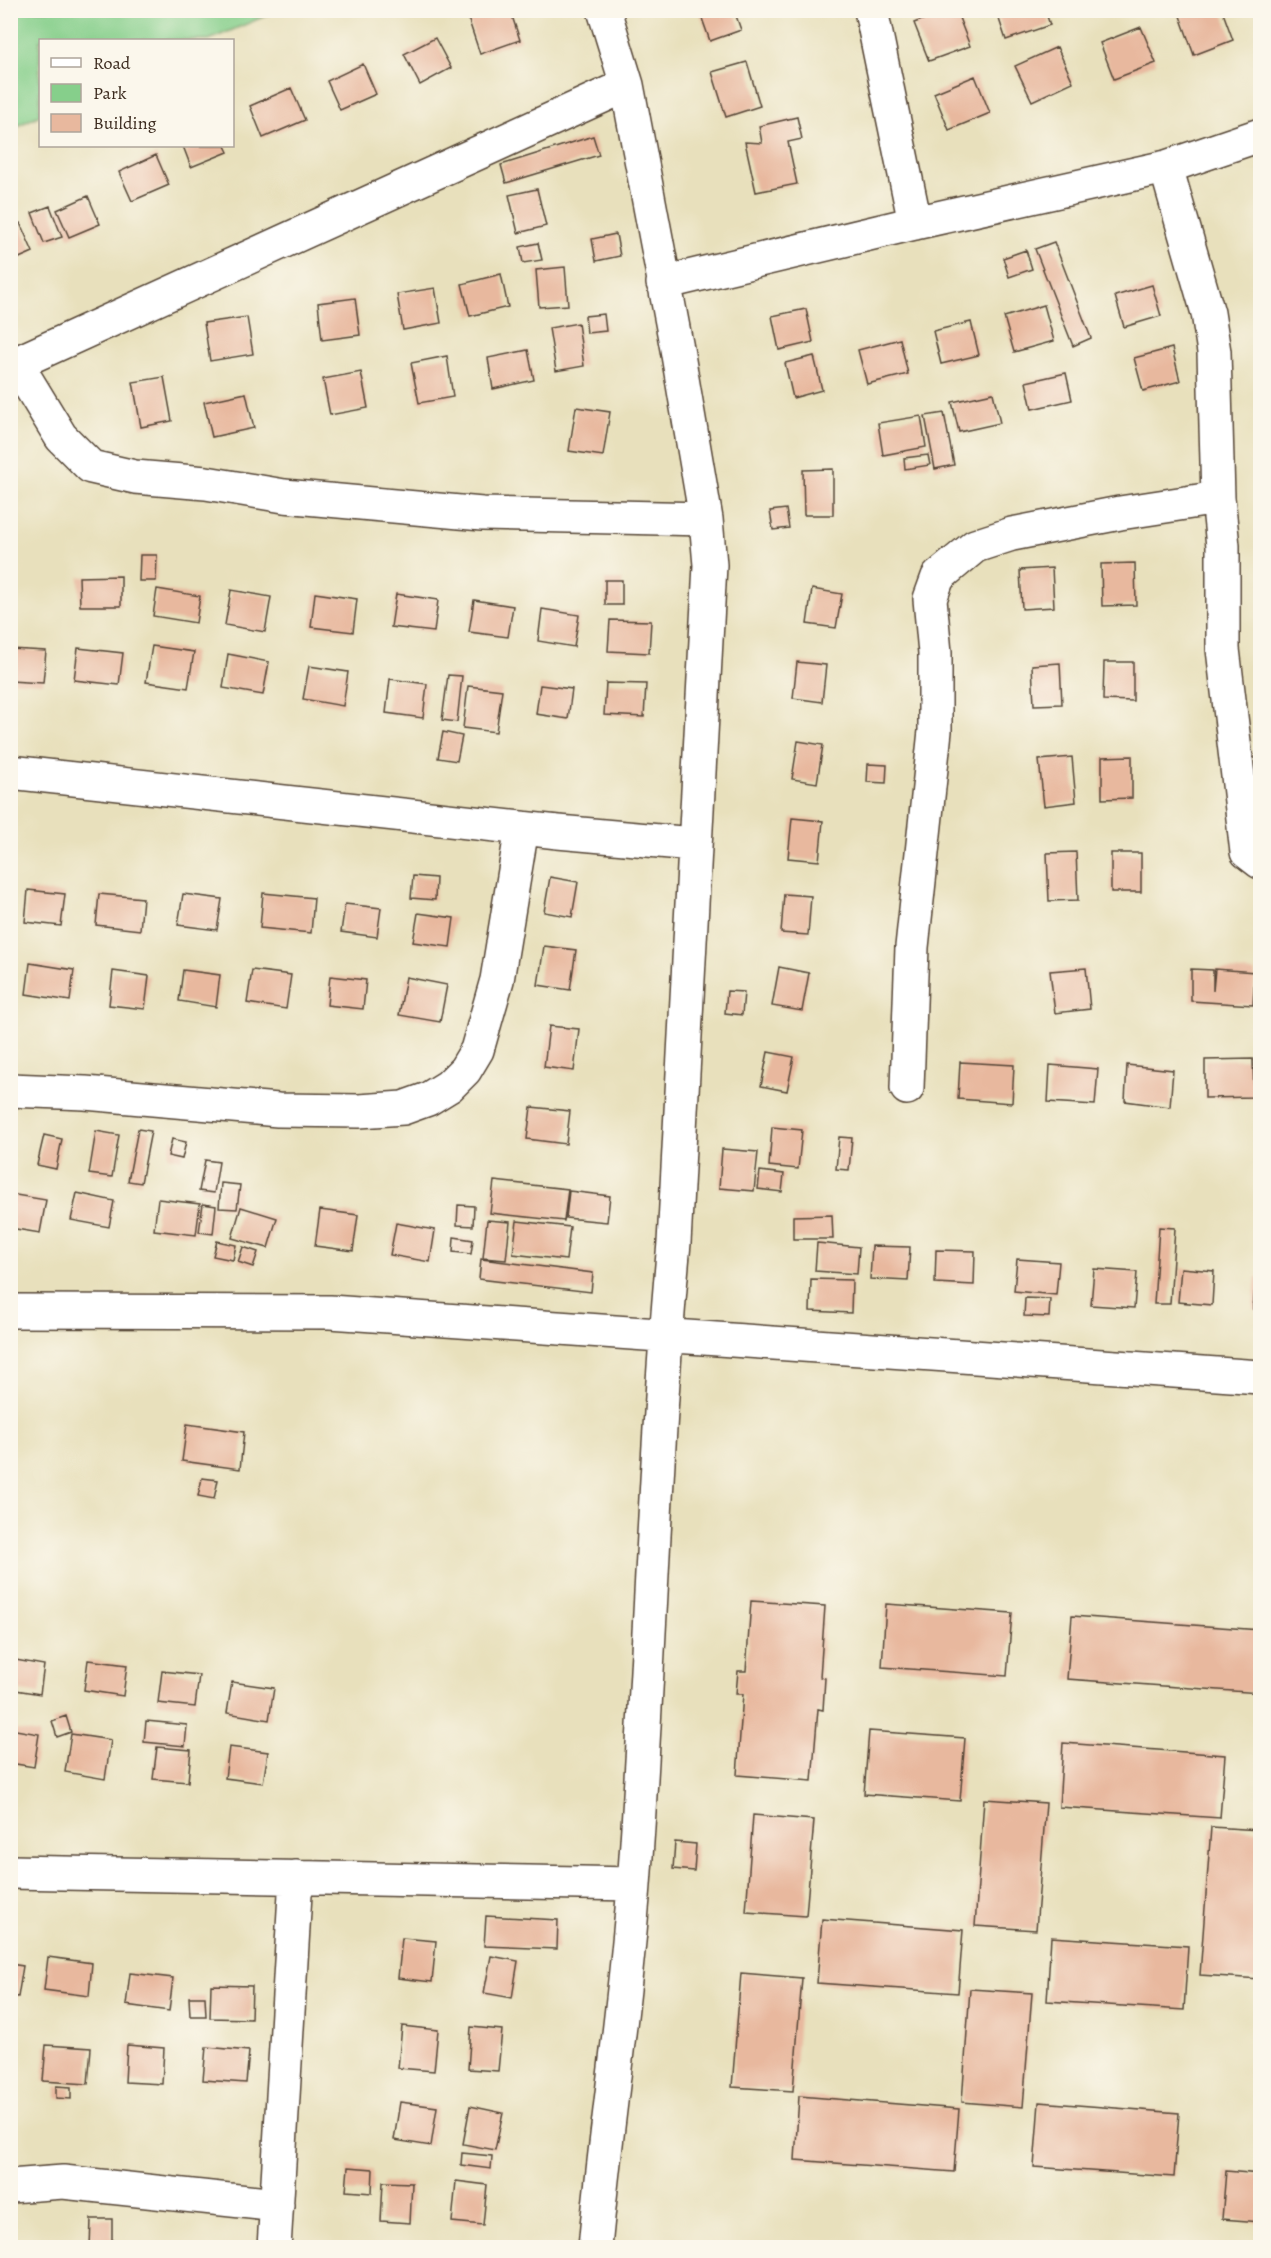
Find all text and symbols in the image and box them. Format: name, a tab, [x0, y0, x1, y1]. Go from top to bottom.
legend	[39, 39, 234, 147]
text: Road	[93, 51, 131, 75]
text: Park	[93, 81, 127, 105]
text: Building	[93, 111, 157, 135]

